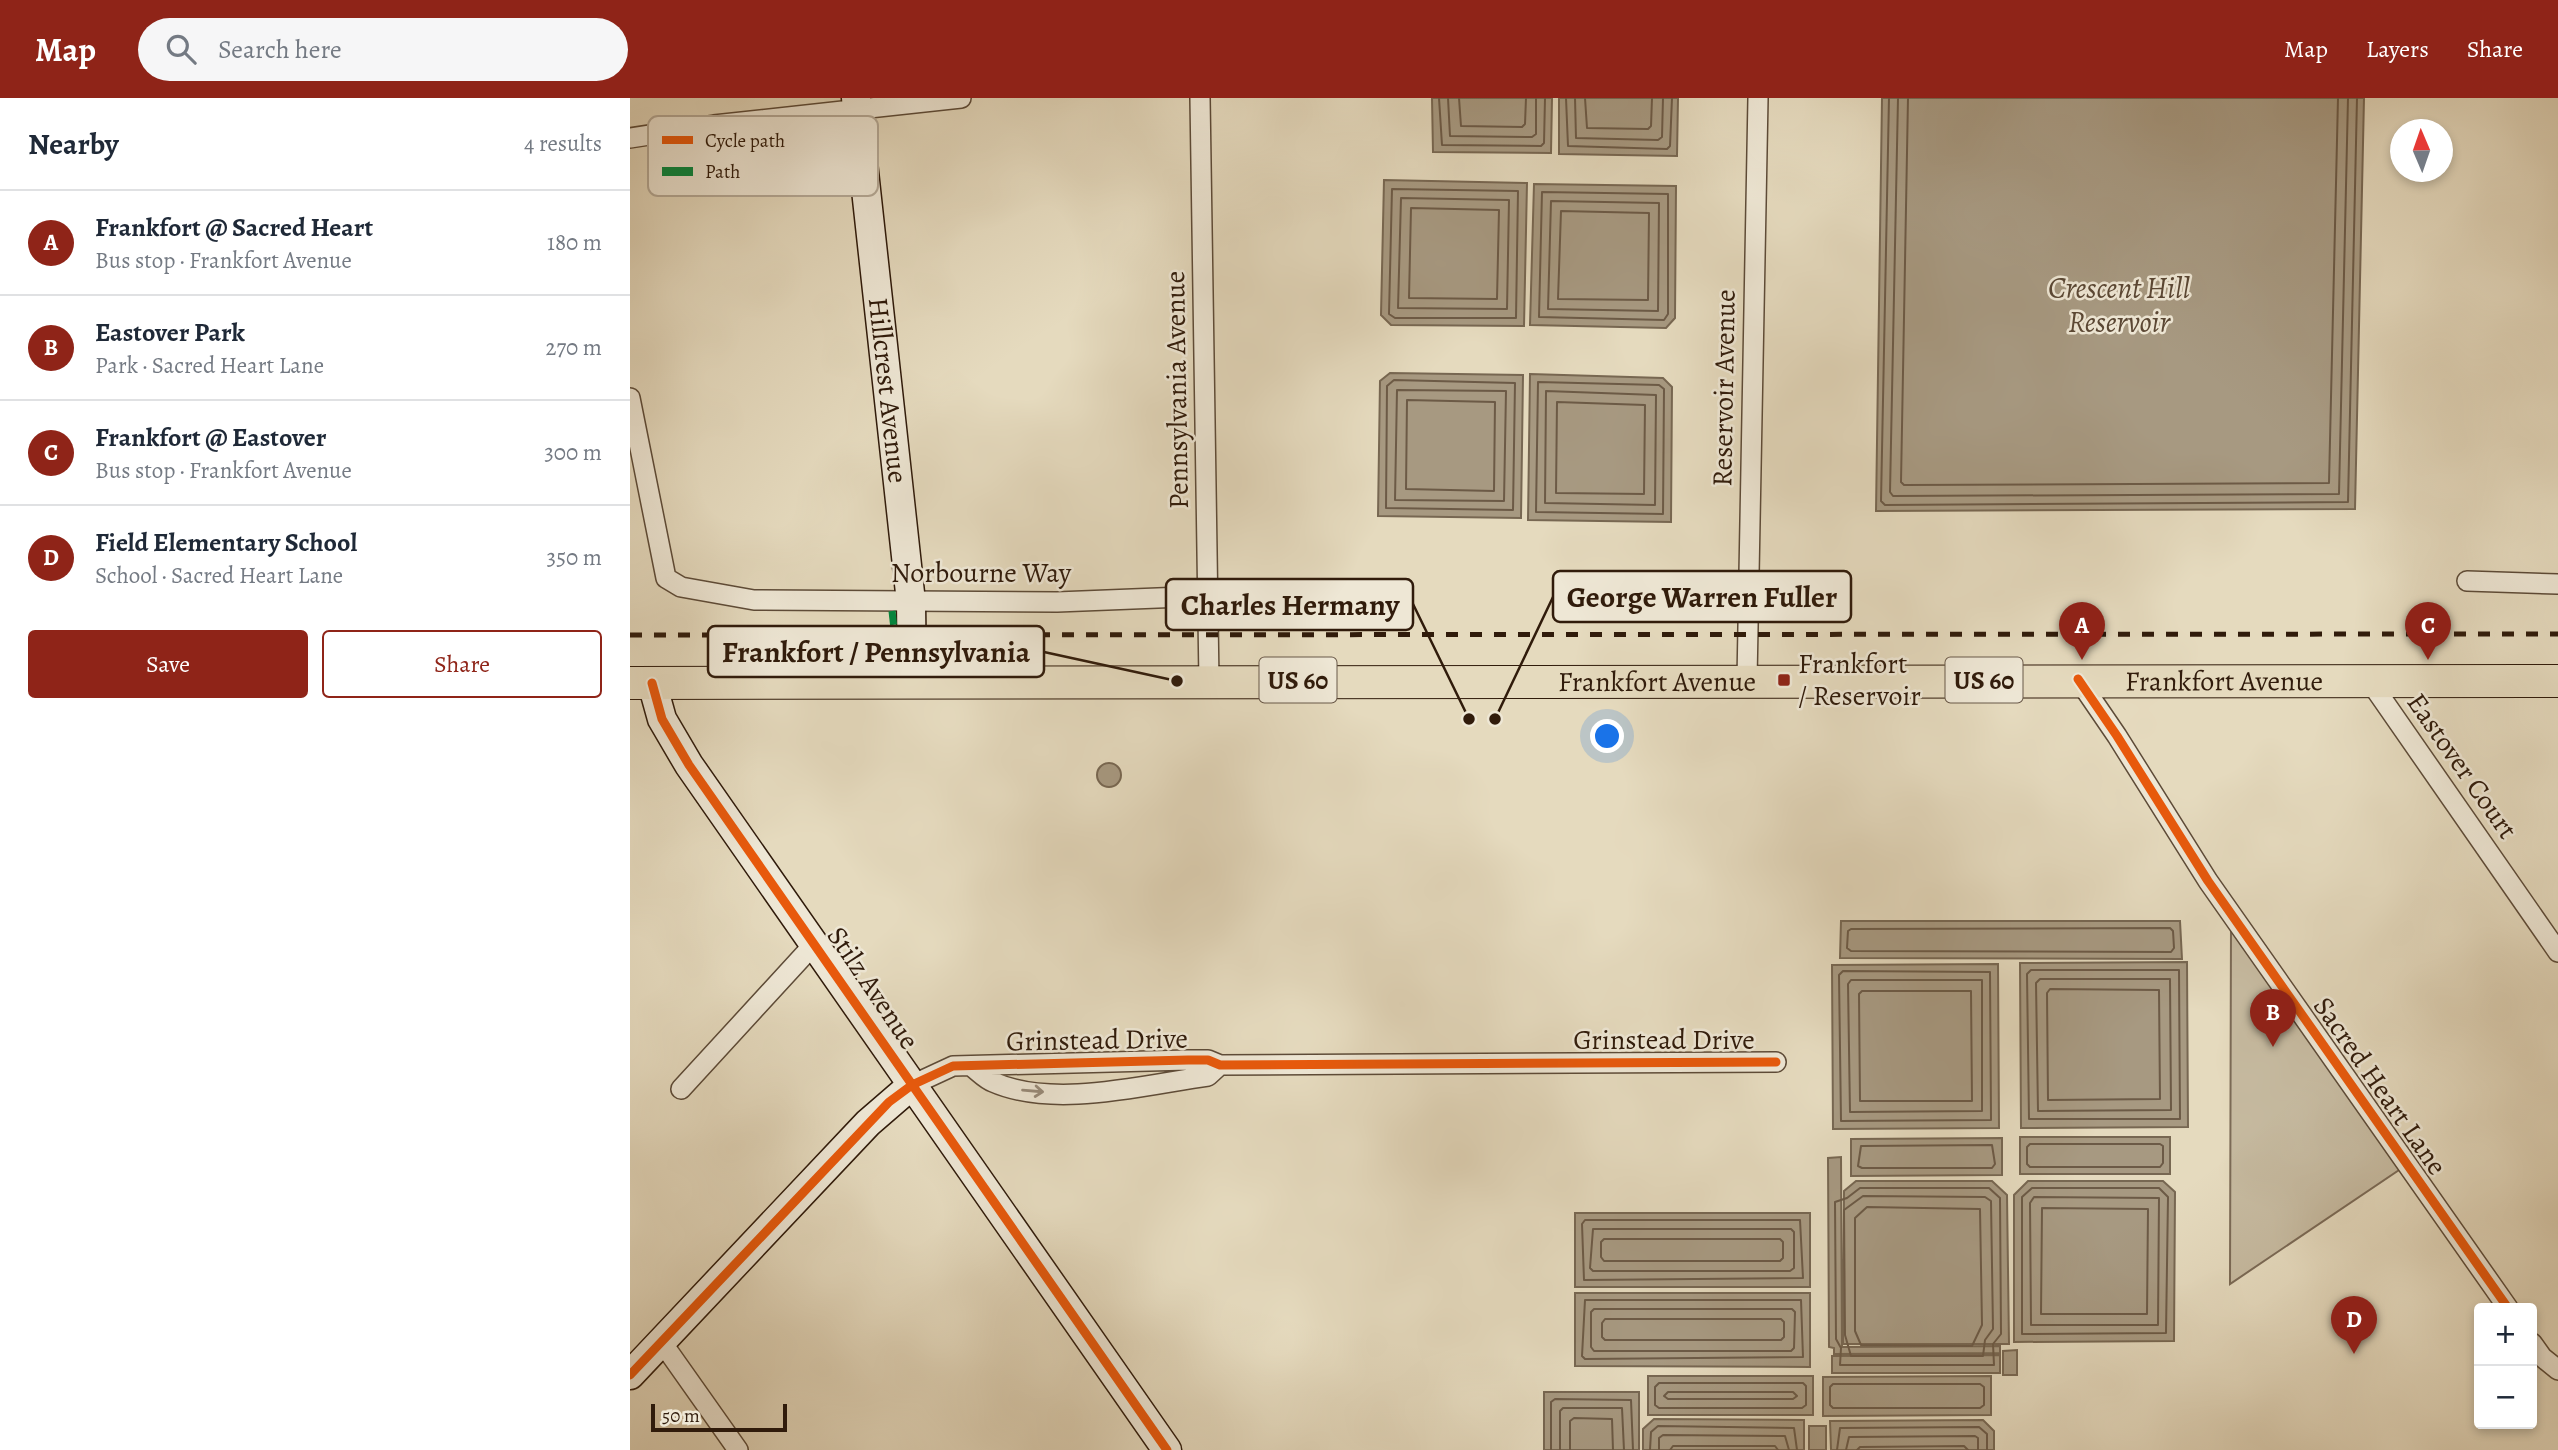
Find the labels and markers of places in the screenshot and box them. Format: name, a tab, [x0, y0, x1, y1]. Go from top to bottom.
callout: George Warren Fuller	[1553, 571, 1851, 622]
callout: Charles Hermany	[1166, 579, 1413, 630]
pin: A	[2059, 602, 2105, 660]
pin: C	[2405, 602, 2451, 660]
callout: Frankfort / Pennsylvania	[708, 626, 1044, 677]
place label: Frankfort / Reservoir	[1798, 645, 1921, 715]
marker: Frankfort / Reservoir	[1776, 672, 1792, 688]
pin: B	[2250, 989, 2296, 1047]
pin: D	[2331, 1296, 2377, 1354]

